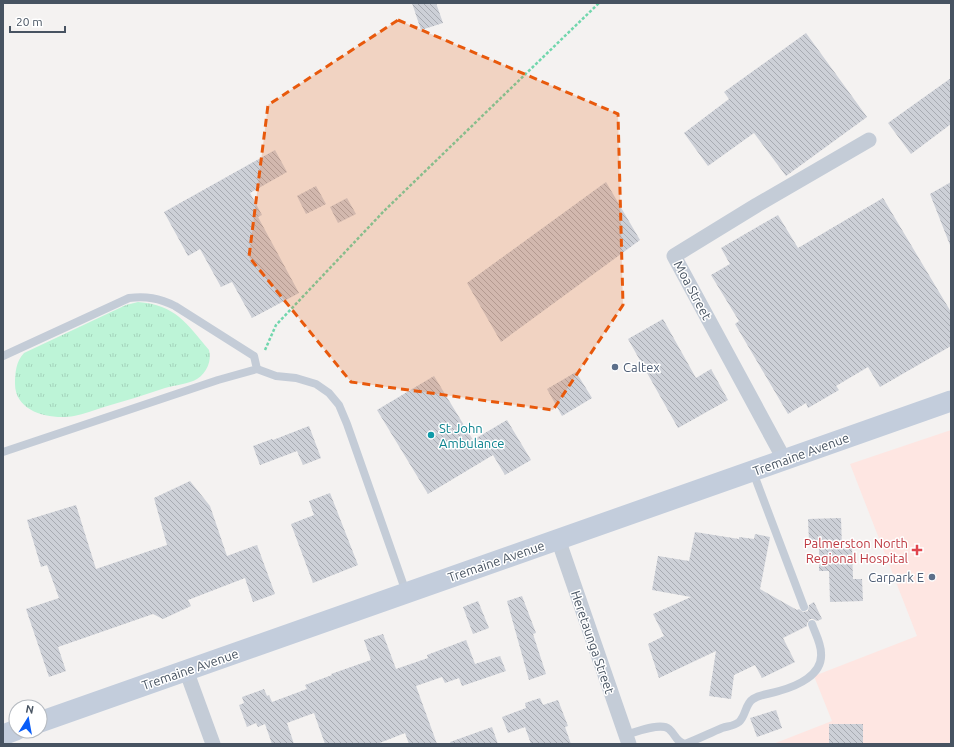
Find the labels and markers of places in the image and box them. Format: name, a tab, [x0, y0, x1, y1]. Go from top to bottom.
place label: Caltex	[623, 360, 660, 374]
marker: Caltex	[610, 362, 620, 372]
place label: St John Ambulance	[439, 421, 504, 450]
marker: St John Ambulance	[426, 430, 436, 440]
place label: Palmerston North Regional Hospital	[804, 536, 909, 565]
marker: Palmerston North Regional Hospital	[911, 544, 923, 556]
place label: Carpark E	[868, 570, 924, 584]
marker: Carpark E	[927, 572, 937, 582]

